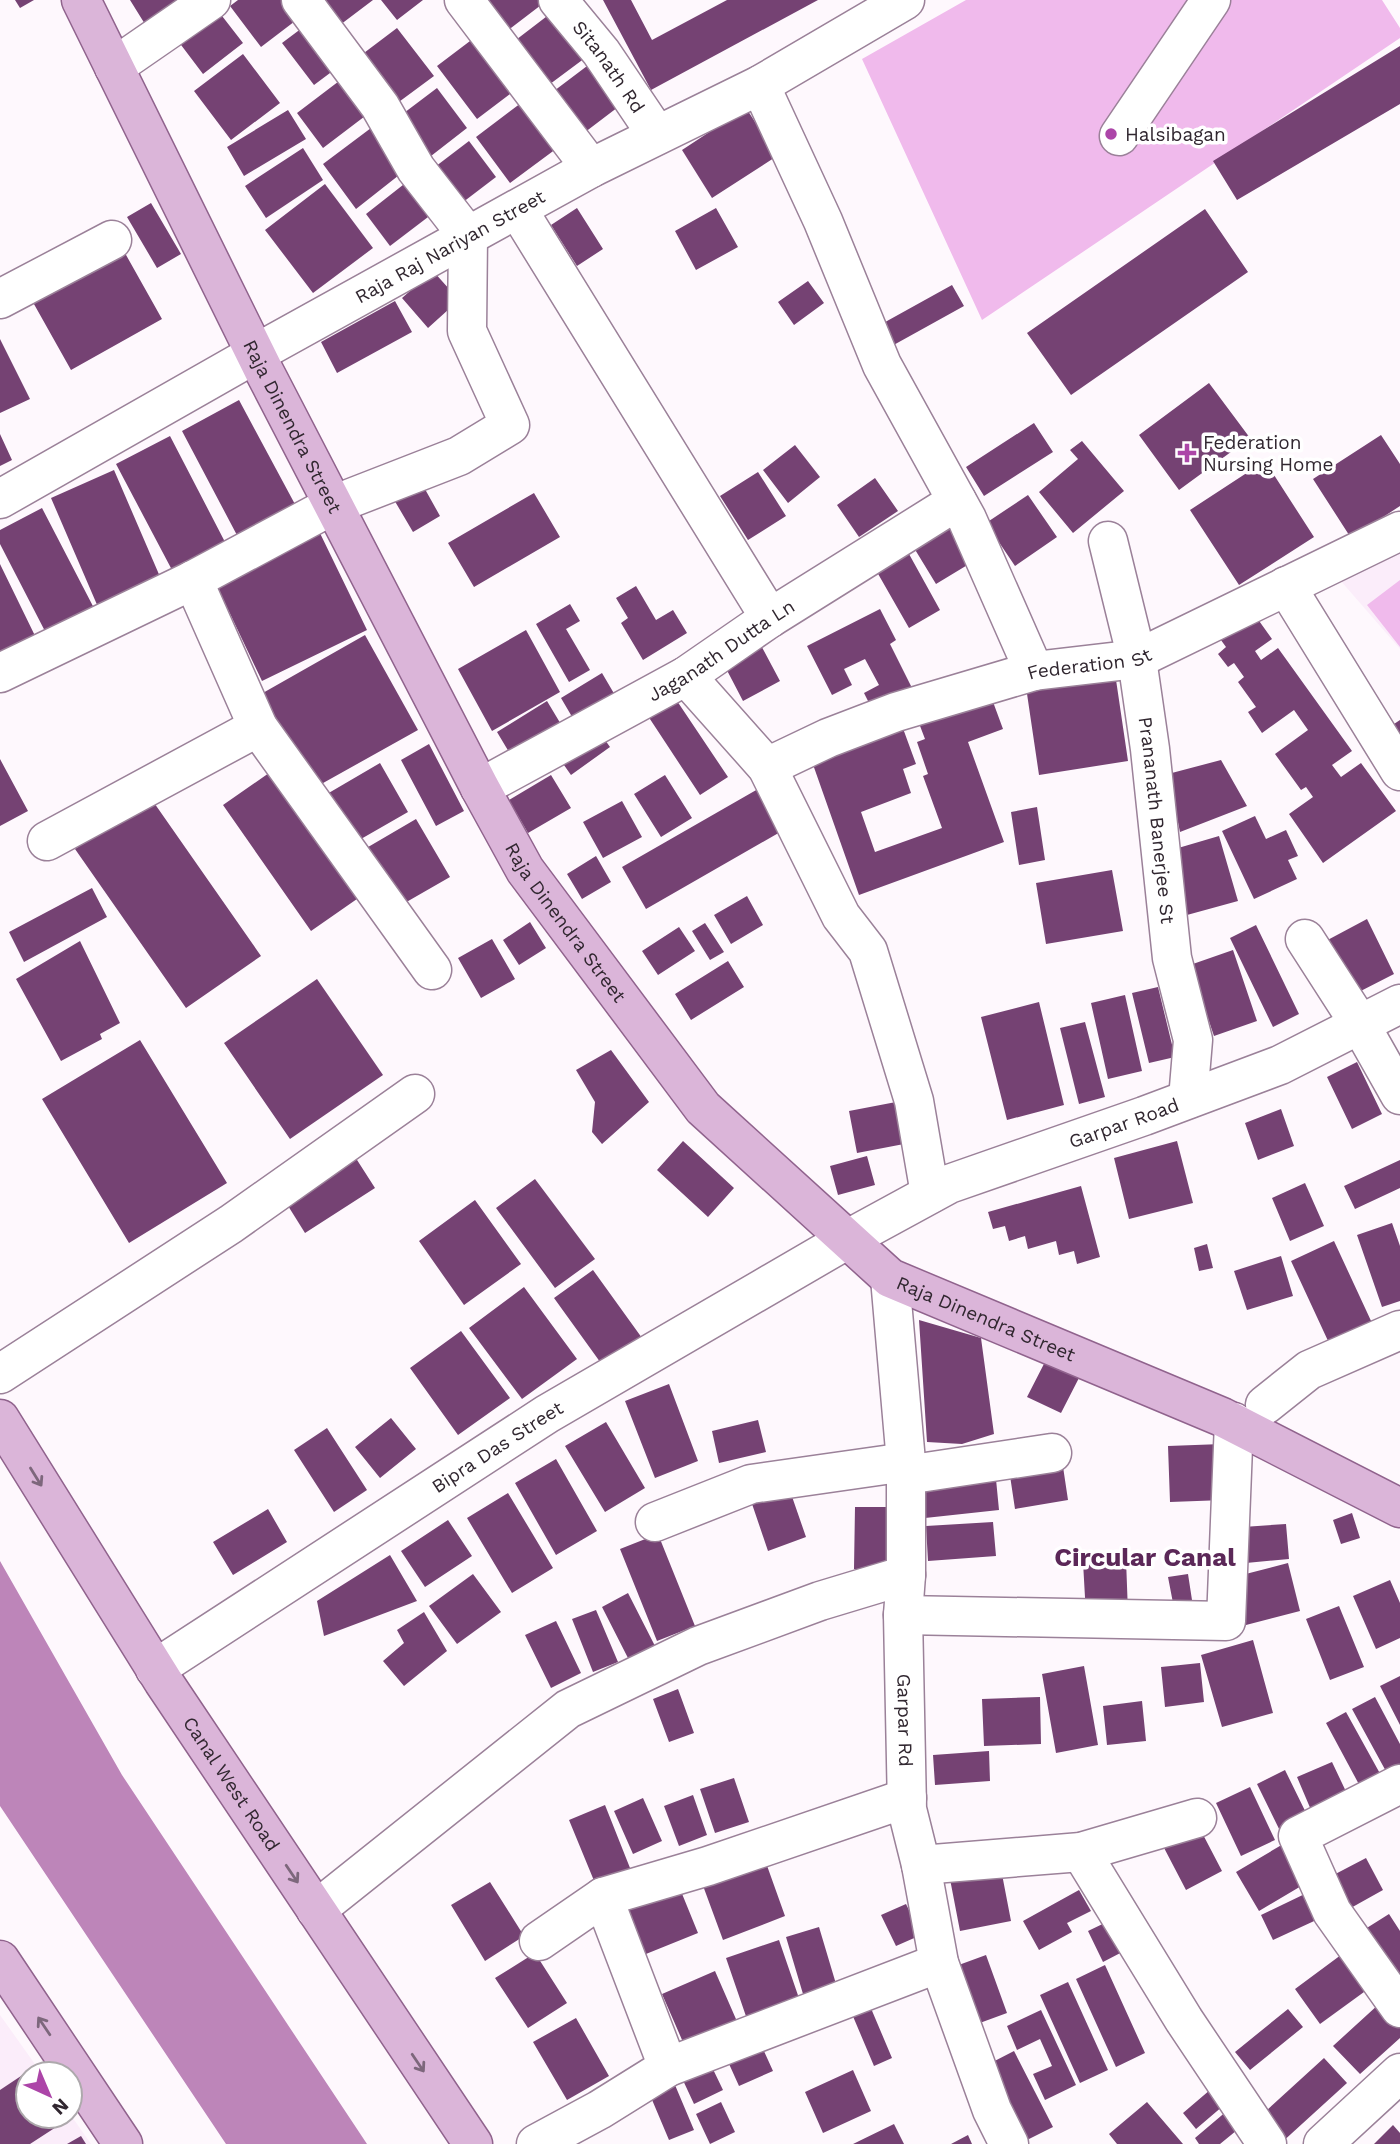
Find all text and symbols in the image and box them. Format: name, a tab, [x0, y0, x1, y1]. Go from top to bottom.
street label: Sitanath Rd	[568, 16, 650, 117]
place label: Halsibagan	[1125, 123, 1226, 146]
marker: Halsibagan	[1103, 126, 1119, 142]
street label: Raja Raj Nariyan Street	[351, 185, 549, 308]
street label: Raja Dinendra Street	[238, 336, 347, 517]
place label: Federation Nursing Home	[1203, 431, 1334, 476]
marker: Federation Nursing Home	[1177, 443, 1197, 463]
street label: Jaganath Dutta Ln	[644, 595, 799, 706]
street label: Federation St	[1024, 643, 1155, 684]
street label: Prananath Banerjee St	[1133, 715, 1179, 925]
street label: Raja Dinendra Street	[500, 839, 631, 1007]
street label: Garpar Road	[1066, 1093, 1182, 1153]
street label: Raja Dinendra Street	[893, 1271, 1079, 1366]
street label: Bipra Das Street	[427, 1396, 567, 1498]
one-way arrow	[29, 1466, 43, 1486]
district label: Circular Canal	[1054, 1542, 1236, 1572]
street label: Garpar Rd	[892, 1673, 917, 1767]
street label: Canal West Road	[178, 1712, 284, 1855]
one-way arrow	[284, 1864, 299, 1883]
one-way arrow	[37, 2017, 51, 2036]
one-way arrow	[411, 2053, 425, 2072]
north arrow	[14, 2060, 84, 2130]
text: N	[47, 2094, 74, 2120]

